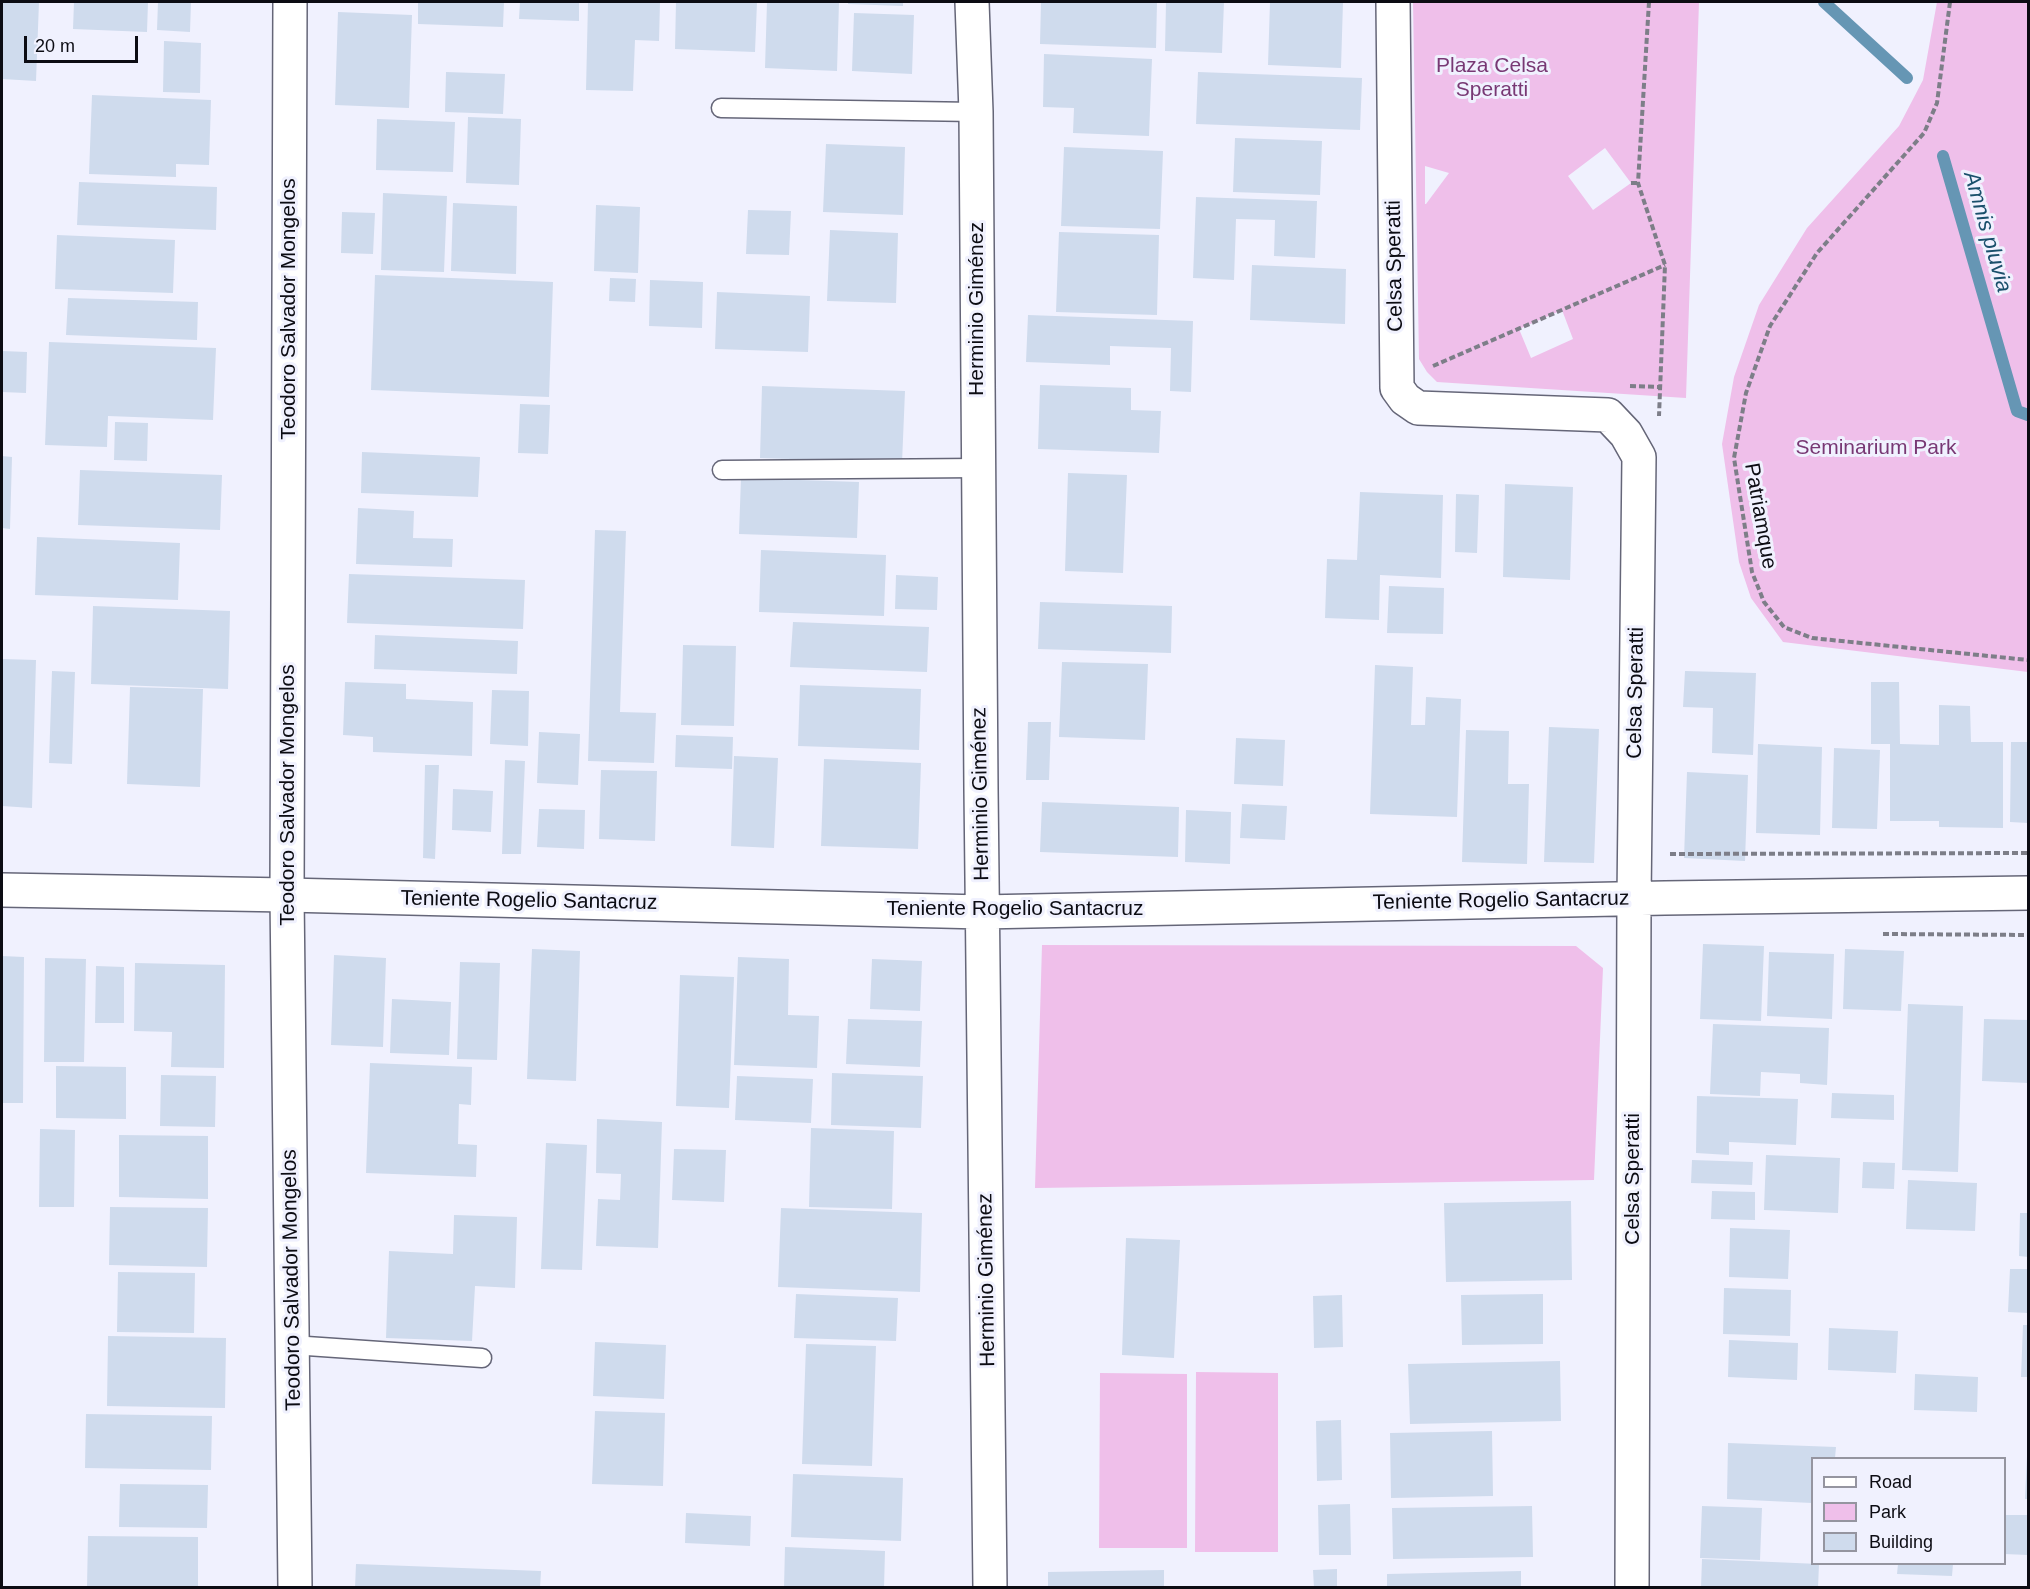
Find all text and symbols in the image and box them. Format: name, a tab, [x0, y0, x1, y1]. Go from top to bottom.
scale bar	[27, 24, 141, 62]
text: 20 m	[35, 36, 75, 56]
park label: Plaza Celsa Speratti	[1436, 53, 1548, 103]
water label: Amnis pluvia	[1957, 168, 2017, 296]
street label: Teodoro Salvador Mongelos	[276, 178, 302, 440]
street label: Celsa Speratti	[1381, 200, 1409, 332]
street label: Herminio Giménez	[964, 222, 990, 396]
park label: Seminarium Park	[1795, 435, 1957, 461]
street label: Patriamque	[1738, 461, 1782, 571]
street label: Celsa Speratti	[1622, 627, 1650, 759]
street label: Teodoro Salvador Mongelos	[275, 664, 301, 926]
street label: Herminio Giménez	[967, 707, 995, 881]
street label: Teniente Rogelio Santacruz	[400, 886, 658, 916]
street label: Teniente Rogelio Santacruz	[1372, 886, 1630, 916]
street label: Teniente Rogelio Santacruz	[887, 896, 1143, 922]
street label: Celsa Speratti	[1620, 1113, 1646, 1245]
street label: Teodoro Salvador Mongelos	[277, 1149, 307, 1411]
street label: Herminio Giménez	[973, 1193, 1001, 1367]
legend	[1811, 1457, 2006, 1565]
text: Road	[1869, 1472, 1912, 1492]
text: Park	[1869, 1502, 1906, 1522]
text: Building	[1869, 1532, 1933, 1552]

